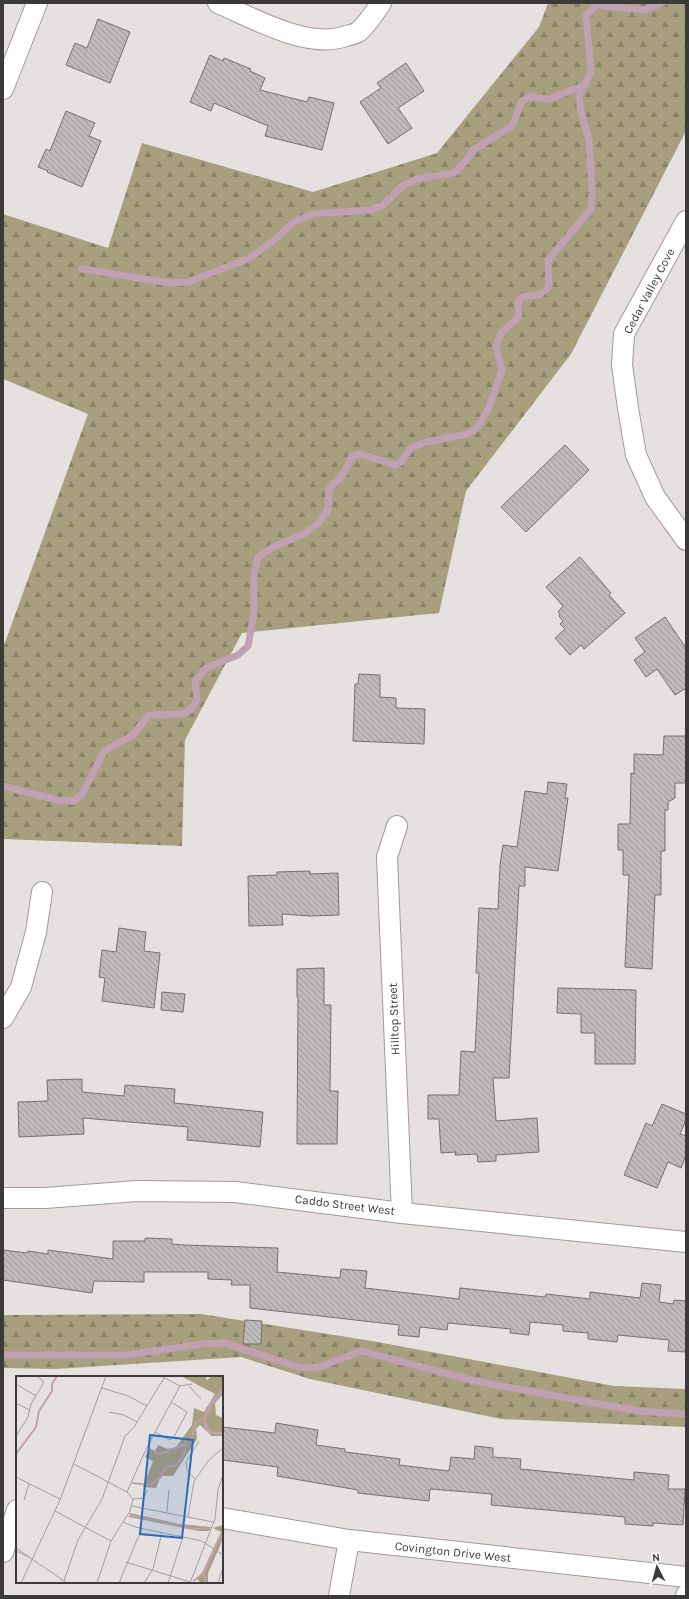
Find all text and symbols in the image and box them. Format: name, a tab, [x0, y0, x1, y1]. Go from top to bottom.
street label: Cedar Valley Cove	[621, 246, 677, 336]
street label: Hilltop Street	[386, 982, 402, 1055]
street label: Caddo Street West	[294, 1192, 396, 1218]
inset map	[16, 1376, 223, 1583]
street label: Covington Drive West	[394, 1539, 512, 1565]
north arrow	[637, 1547, 677, 1587]
text: N	[651, 1551, 661, 1564]

